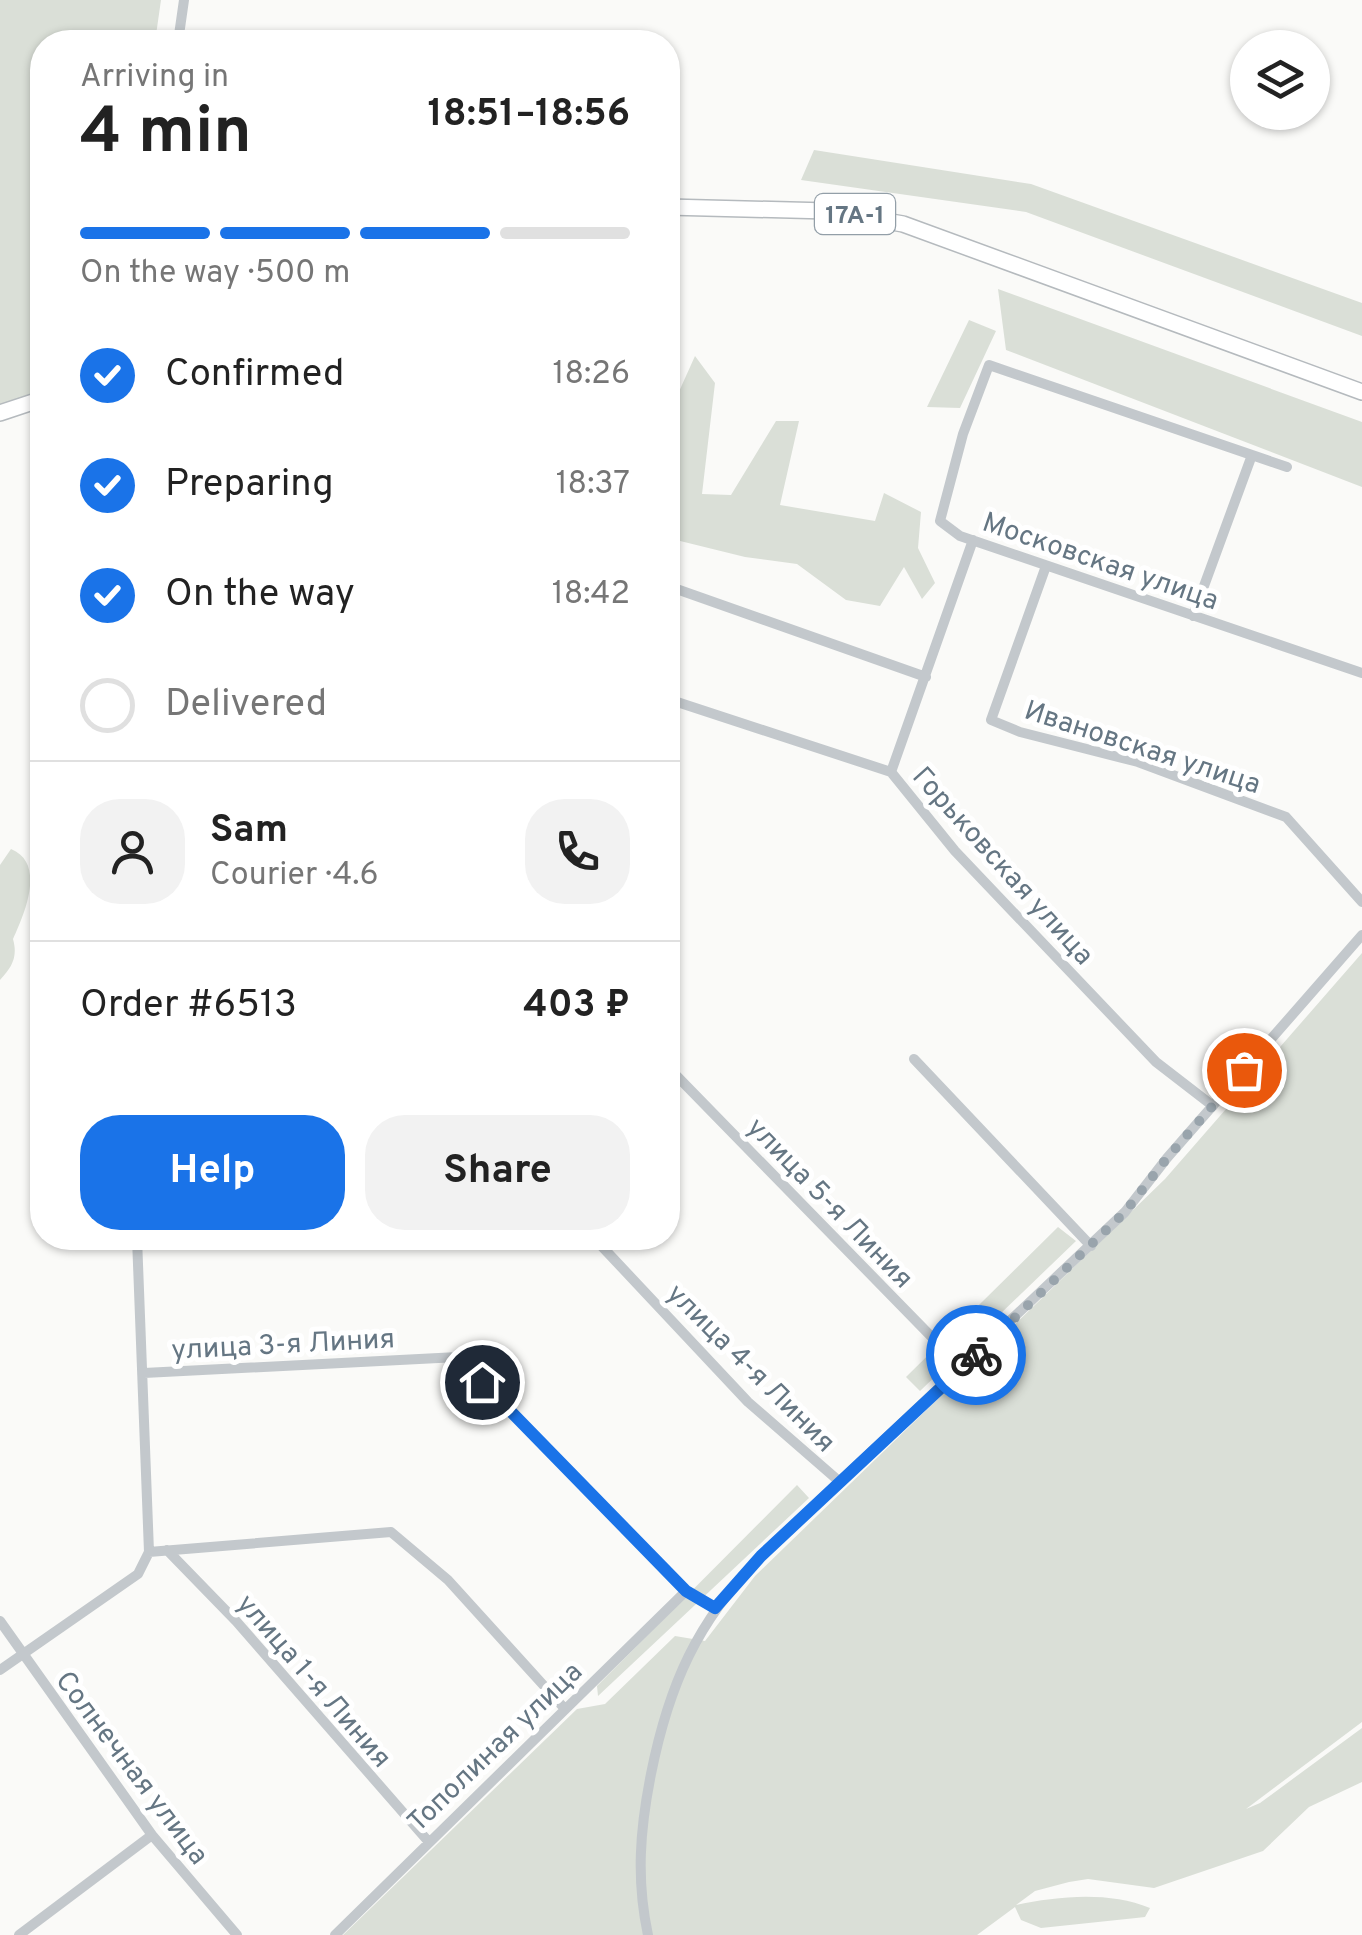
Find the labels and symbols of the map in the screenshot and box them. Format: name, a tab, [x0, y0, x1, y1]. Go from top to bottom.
road number: 17А-1	[815, 194, 895, 234]
street label: Московская улица	[977, 506, 1223, 620]
street label: Ивановская улица	[1019, 694, 1265, 804]
street label: Горьковская улица	[903, 760, 1100, 974]
pin	[1202, 1028, 1287, 1113]
street label: улица 5-я Линия	[738, 1111, 920, 1297]
street label: улица 4-я Линия	[658, 1277, 842, 1461]
courier	[926, 1305, 1026, 1405]
street label: улица 3-я Линия	[170, 1322, 396, 1370]
pin	[440, 1340, 525, 1425]
street label: улица 1-я Линия	[227, 1588, 398, 1776]
street label: Тополиная улица	[401, 1655, 591, 1841]
street label: Солнечная улица	[46, 1665, 215, 1873]

